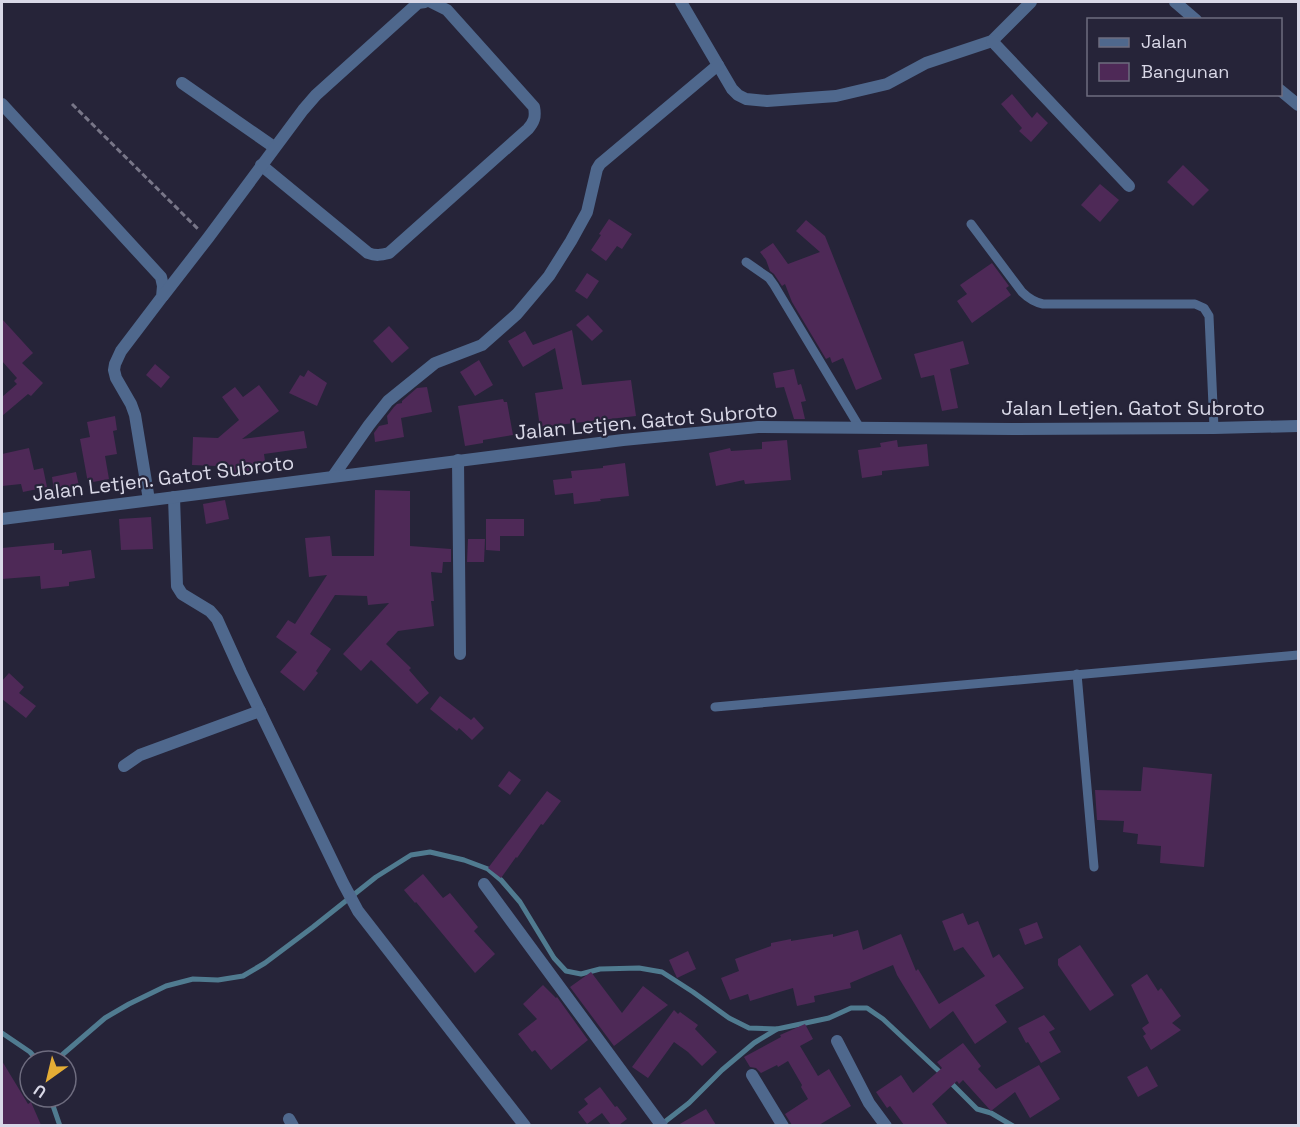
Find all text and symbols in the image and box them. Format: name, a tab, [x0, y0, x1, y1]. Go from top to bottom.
legend	[1087, 18, 1282, 96]
text: Jalan	[1141, 30, 1187, 53]
text: Bangunan	[1141, 60, 1229, 83]
street label: Jalan Letjen. Gatot Subroto	[1001, 395, 1265, 421]
street label: Jalan Letjen. Gatot Subroto	[514, 397, 778, 445]
street label: Jalan Letjen. Gatot Subroto	[31, 449, 295, 507]
north arrow	[18, 1049, 78, 1109]
text: U	[30, 1079, 50, 1103]

